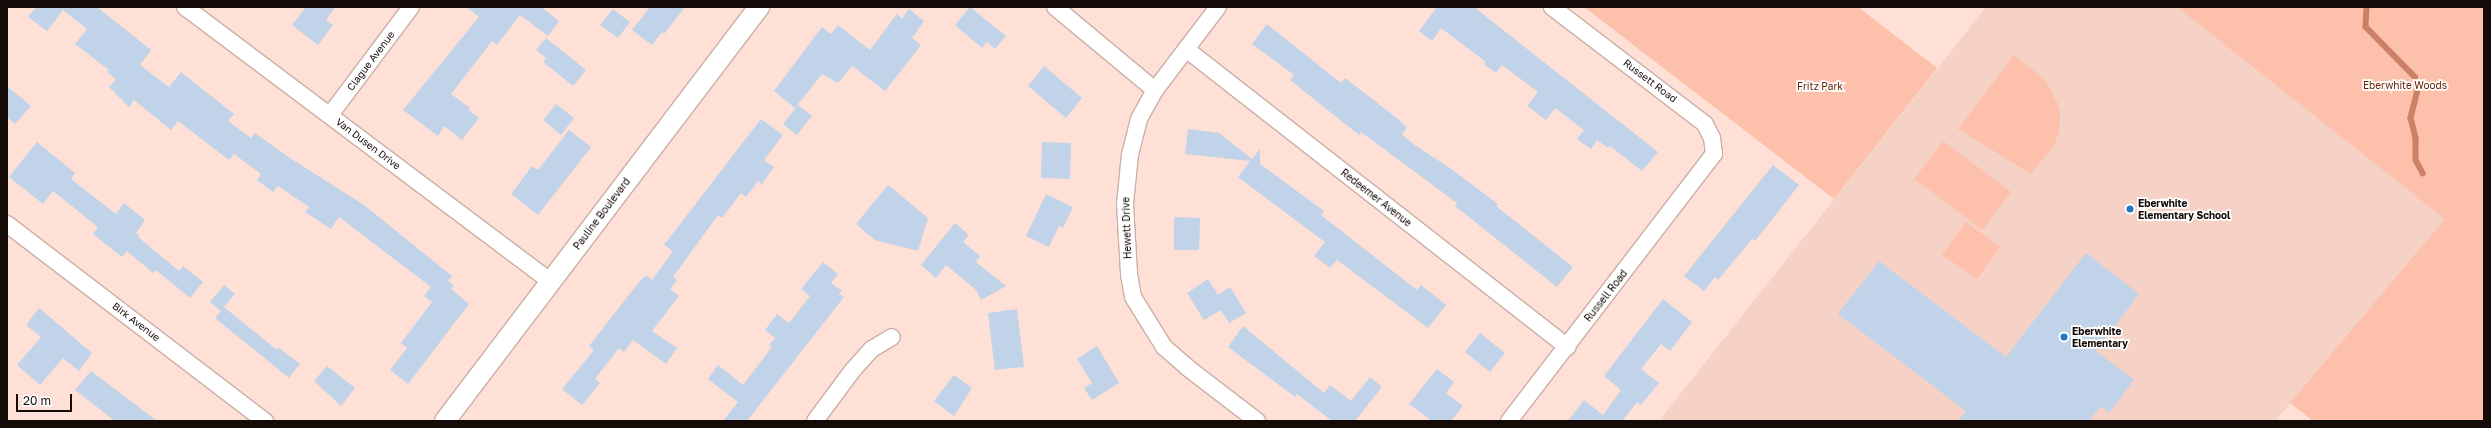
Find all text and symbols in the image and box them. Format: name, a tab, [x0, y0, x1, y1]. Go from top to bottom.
street label: Clague Avenue	[345, 29, 397, 93]
street label: Russett Road	[1621, 57, 1679, 105]
park label: Eberwhite Woods	[2363, 80, 2447, 92]
park label: Fritz Park	[1797, 81, 1843, 93]
street label: Van Dusen Drive	[333, 116, 403, 172]
street label: Redeemer Avenue	[1338, 167, 1414, 229]
street label: Pauline Boulevard	[571, 176, 633, 252]
street label: Hewett Drive	[1120, 197, 1134, 259]
place label: Eberwhite Elementary School	[2138, 197, 2230, 220]
marker: Eberwhite Elementary School	[2125, 204, 2135, 214]
street label: Russell Road	[1582, 268, 1630, 324]
street label: Birk Avenue	[110, 300, 162, 344]
place label: Eberwhite Elementary	[2072, 325, 2128, 348]
marker: Eberwhite Elementary	[2059, 332, 2069, 342]
scale bar	[18, 386, 74, 412]
text: 20 m	[23, 393, 51, 408]

